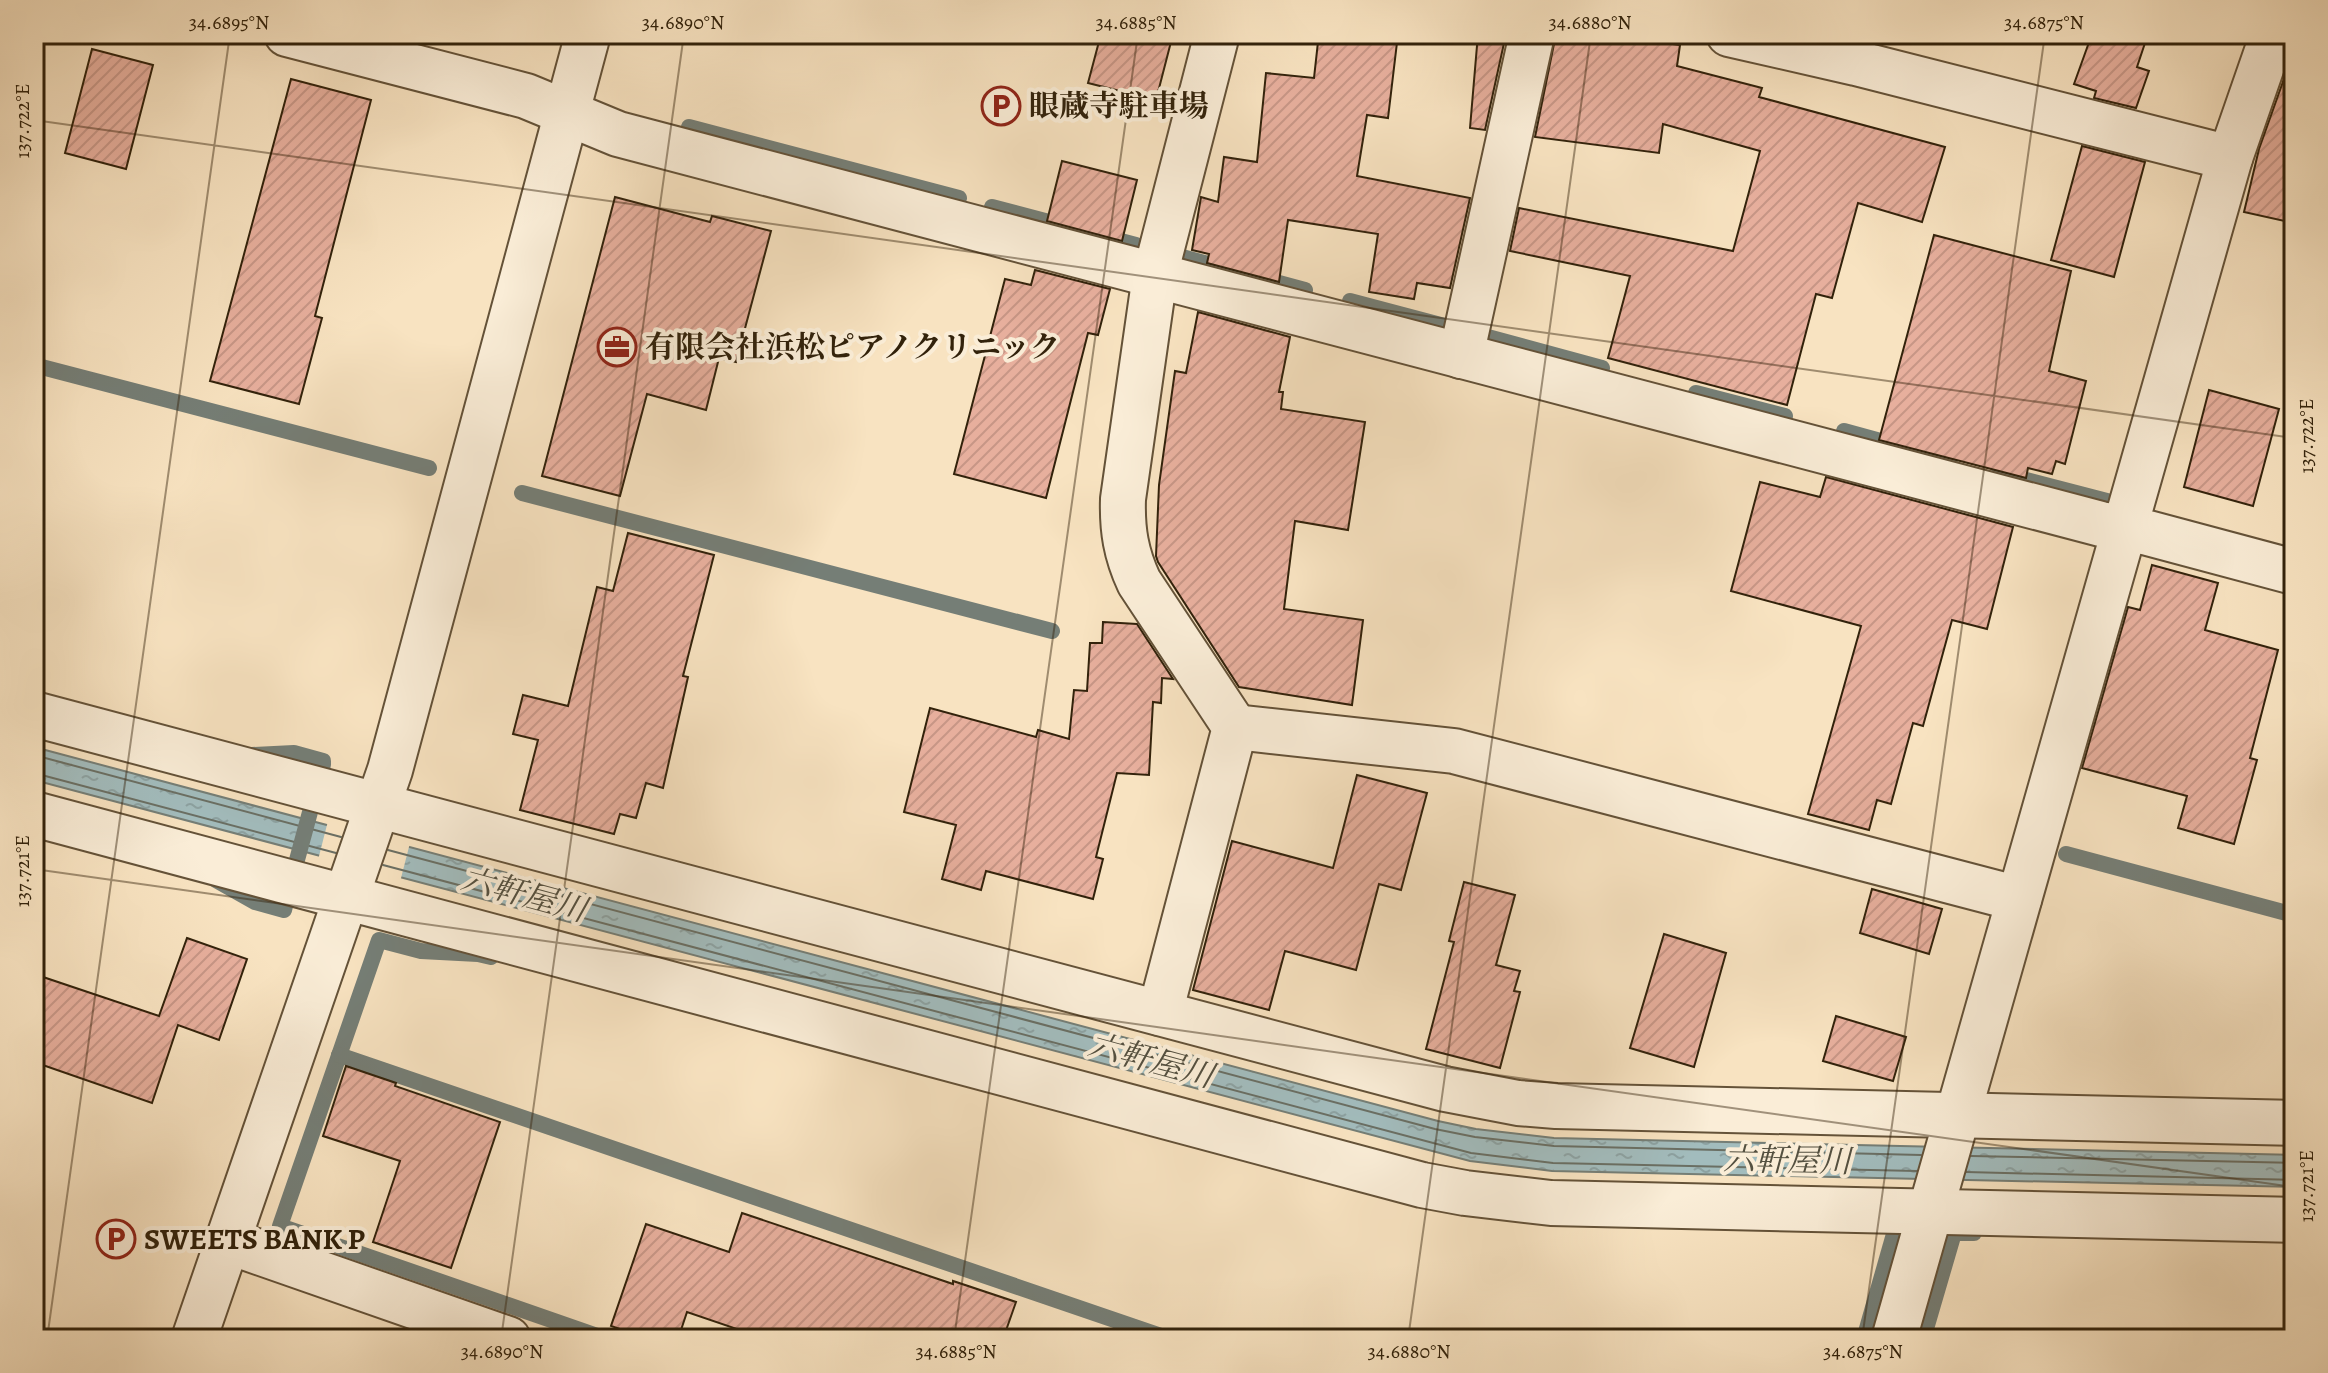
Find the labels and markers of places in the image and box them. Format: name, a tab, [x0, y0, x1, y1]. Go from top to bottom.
parking icon: 眼蔵寺駐車場	[980, 85, 1022, 127]
place label: 眼蔵寺駐車場	[1029, 86, 1209, 126]
office icon: 有限会社浜松ピアノクリニック	[596, 326, 638, 368]
place label: 有限会社浜松ピアノクリニック	[645, 327, 1060, 367]
parking icon: SWEETS BANK P	[95, 1218, 137, 1260]
place label: SWEETS BANK P	[144, 1219, 366, 1259]

